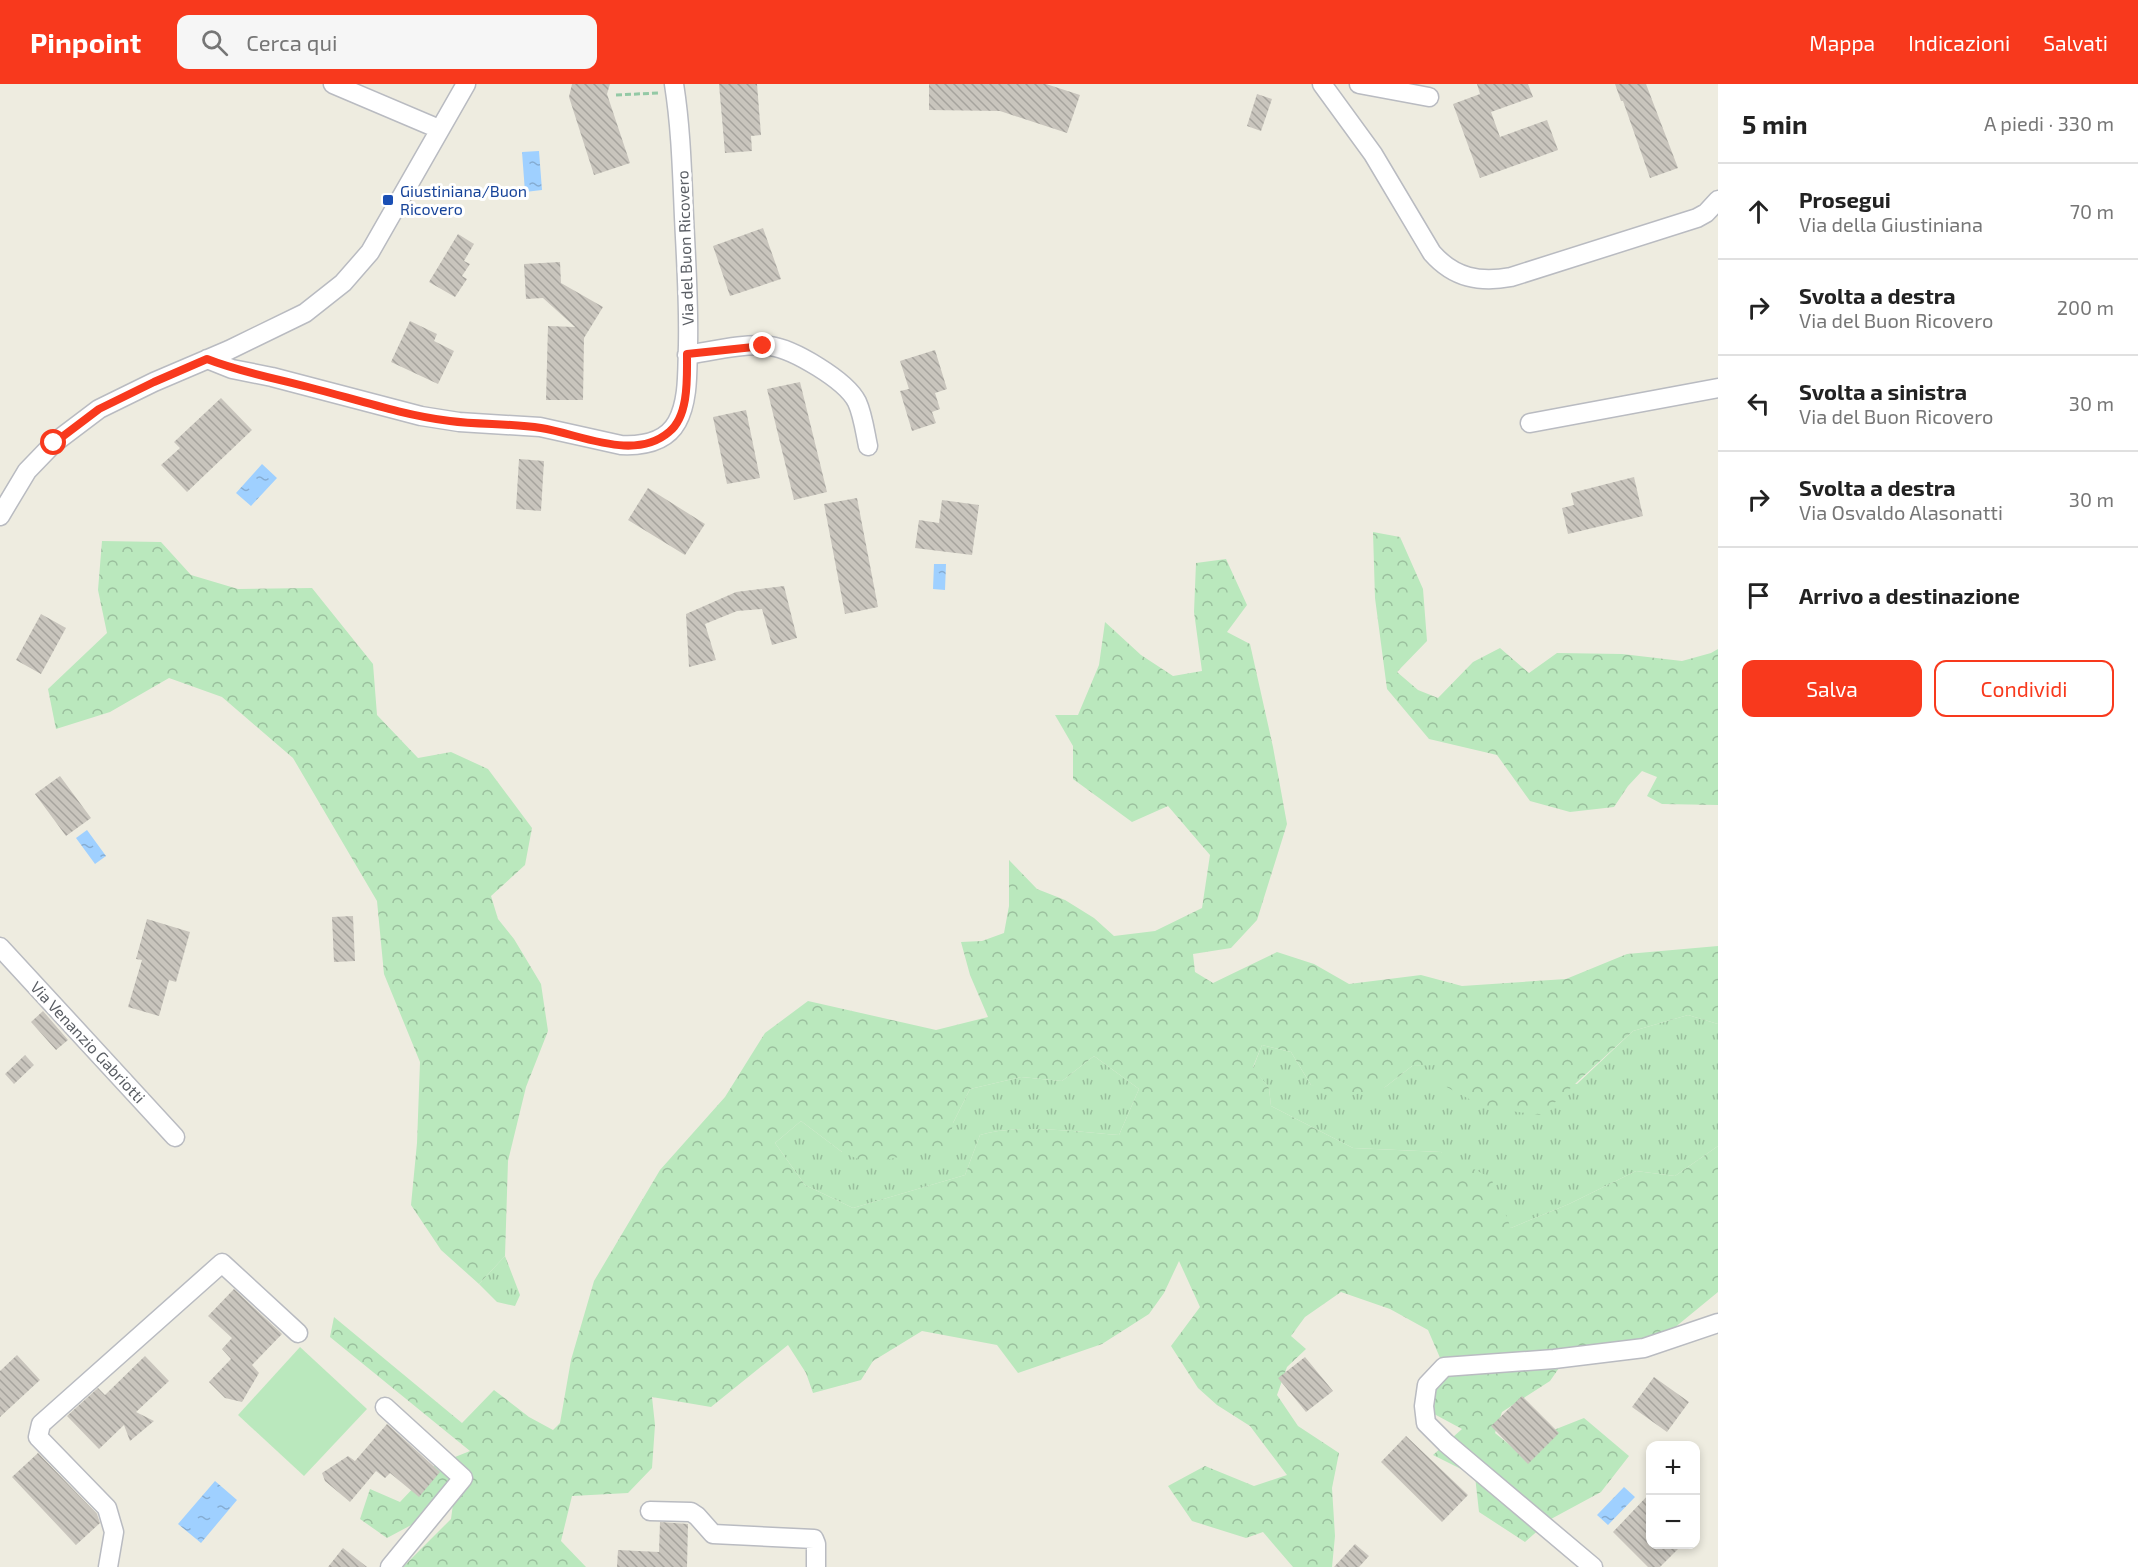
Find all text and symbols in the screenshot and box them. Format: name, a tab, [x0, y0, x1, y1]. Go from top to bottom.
search box	[177, 15, 597, 69]
text: Pinpoint	[30, 25, 141, 59]
icon: search	[198, 26, 231, 59]
text: Cerca qui	[246, 29, 337, 55]
text: Mappa	[1809, 30, 1875, 55]
text: Indicazioni	[1908, 30, 2010, 55]
text: Salvati	[2043, 30, 2108, 55]
text: 5 min	[1742, 108, 1808, 139]
text: A piedi · 330 m	[1984, 111, 2114, 135]
street label: Via del Buon Ricovero	[672, 170, 697, 326]
place label: Giustiniana/Buon Ricovero	[400, 181, 527, 218]
text: Prosegui	[1799, 186, 1891, 212]
marker: Giustiniana/Buon Ricovero	[381, 193, 395, 207]
icon: ahead	[1742, 195, 1775, 228]
text: 70 m	[2070, 199, 2114, 223]
text: Via della Giustiniana	[1799, 212, 1983, 236]
text: Svolta a destra	[1799, 282, 1956, 308]
icon: right	[1742, 291, 1775, 324]
text: 200 m	[2057, 295, 2114, 319]
text: Via del Buon Ricovero	[1799, 308, 1993, 332]
route end	[749, 332, 775, 358]
text: Svolta a sinistra	[1799, 378, 1967, 404]
icon: left	[1742, 387, 1775, 420]
text: 30 m	[2069, 391, 2114, 415]
text: Via del Buon Ricovero	[1799, 404, 1993, 428]
route start	[40, 429, 66, 455]
text: Svolta a destra	[1799, 474, 1956, 500]
icon: right	[1742, 483, 1775, 516]
text: 30 m	[2069, 487, 2114, 511]
text: Via Osvaldo Alasonatti	[1799, 500, 2003, 524]
icon: arrive	[1742, 579, 1775, 612]
text: Arrivo a destinazione	[1799, 582, 2020, 608]
button: Salva	[1742, 660, 1922, 717]
button: Condividi	[1934, 660, 2114, 717]
street label: Via Venanzio Gabriotti	[27, 977, 150, 1106]
map controls	[1646, 1441, 1700, 1549]
button: +	[1646, 1441, 1700, 1495]
button: −	[1646, 1495, 1700, 1549]

